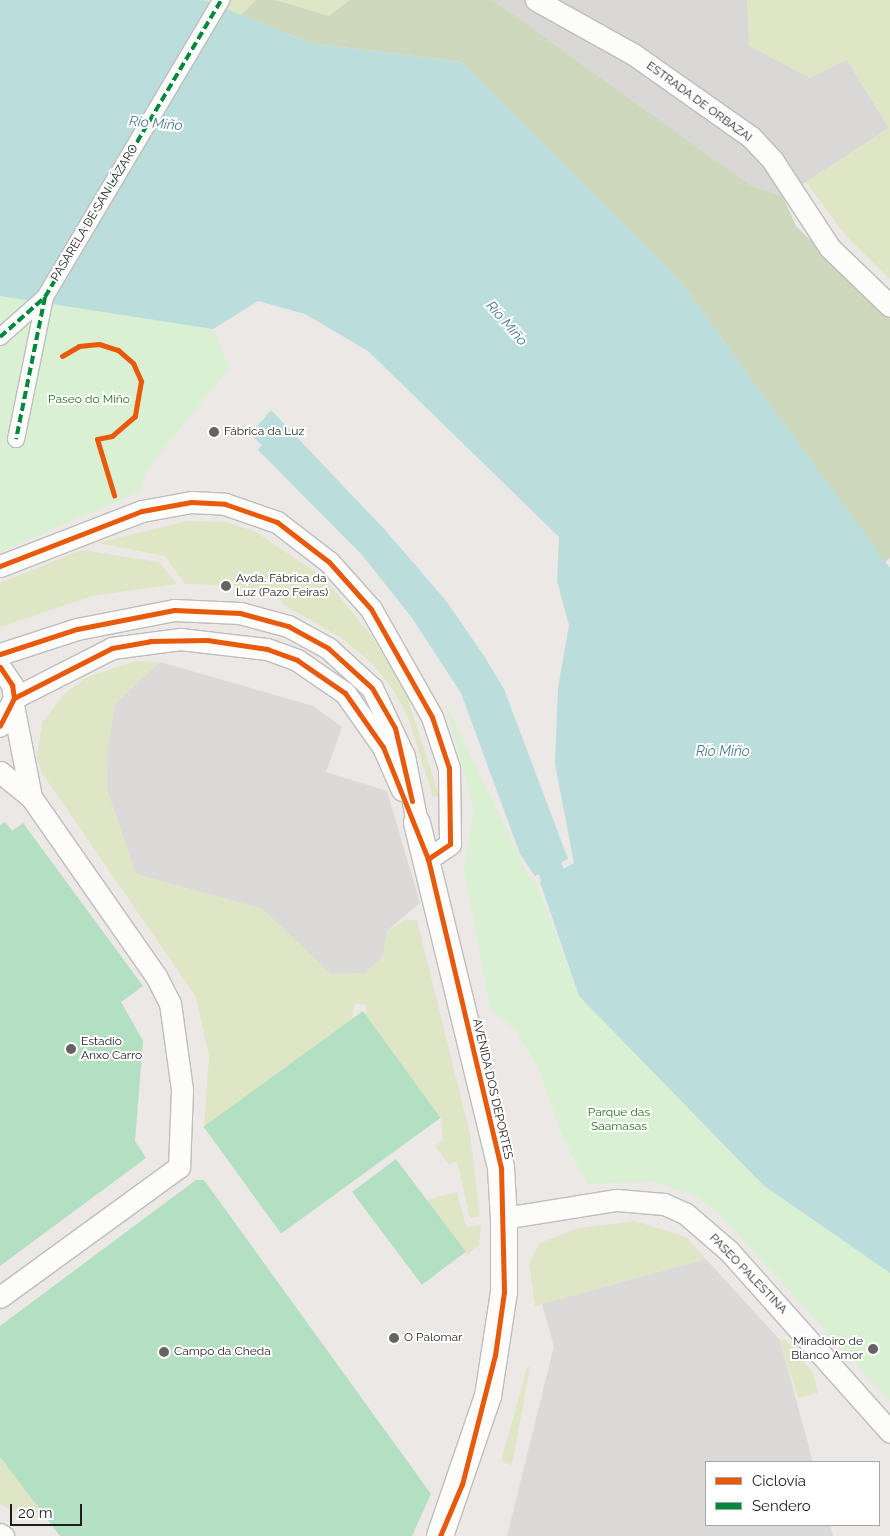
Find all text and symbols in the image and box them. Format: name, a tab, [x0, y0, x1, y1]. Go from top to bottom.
street label: ESTRADA DE ORBAZAI	[643, 59, 755, 145]
water label: Río Miño	[128, 112, 184, 134]
street label: PASARELA DE SAN LÁZARO	[48, 142, 142, 284]
water label: Río Miño	[483, 297, 531, 349]
park label: Paseo do Miño	[48, 393, 130, 407]
place label: Fábrica da Luz	[224, 425, 304, 439]
marker: Fábrica da Luz	[208, 426, 220, 438]
place label: Avda. Fábrica da Luz (Pazo Feiras)	[236, 572, 328, 600]
marker: Avda. Fábrica da Luz (Pazo Feiras)	[220, 580, 232, 592]
water label: Río Miño	[696, 743, 750, 759]
street label: AVENIDA DOS DEPORTES	[469, 1017, 515, 1161]
place label: Estadio Anxo Carro	[81, 1035, 142, 1063]
marker: Estadio Anxo Carro	[65, 1043, 77, 1055]
park label: Parque das Saamasas	[588, 1106, 650, 1134]
street label: PASEO PALESTINA	[706, 1231, 790, 1317]
place label: O Palomar	[404, 1331, 462, 1345]
marker: O Palomar	[388, 1332, 400, 1344]
place label: Miradoiro de Blanco Amor	[791, 1335, 863, 1363]
marker: Miradoiro de Blanco Amor	[867, 1343, 879, 1355]
place label: Campo da Cheda	[174, 1345, 271, 1359]
marker: Campo da Cheda	[158, 1346, 170, 1358]
legend	[705, 1461, 880, 1526]
text: Ciclovía	[752, 1472, 806, 1490]
scale bar	[12, 1494, 85, 1526]
text: Sendero	[752, 1497, 811, 1515]
text: 20 m	[18, 1504, 53, 1522]

